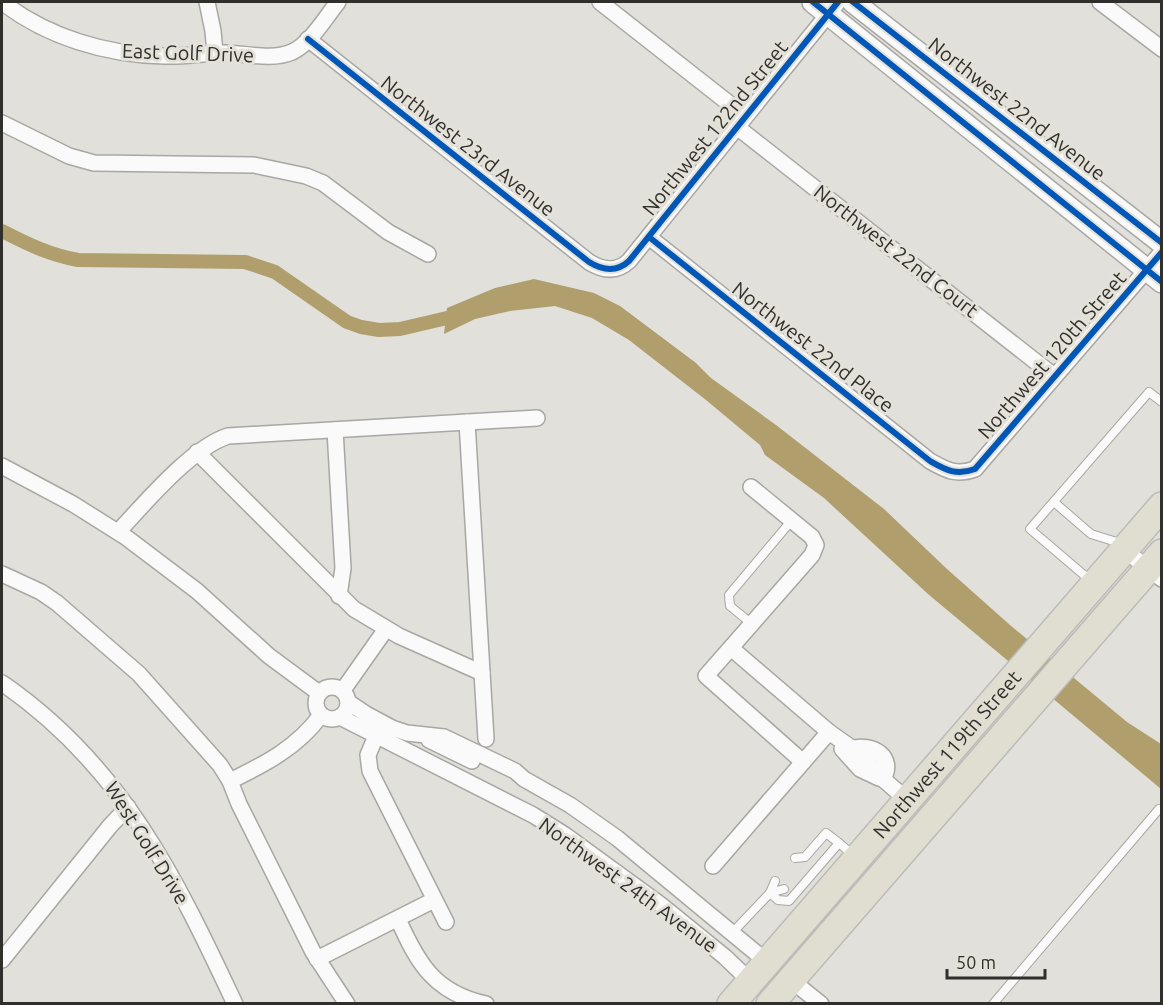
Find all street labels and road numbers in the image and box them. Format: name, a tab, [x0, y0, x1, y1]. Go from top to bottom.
street label: Northwest 22nd Avenue	[924, 32, 1110, 185]
street label: Northwest 122nd Street	[637, 36, 792, 220]
street label: East Golf Drive	[122, 39, 255, 66]
street label: Northwest 23rd Avenue	[377, 71, 560, 221]
street label: Northwest 22nd Court	[810, 180, 983, 322]
street label: Northwest 120th Street	[973, 266, 1131, 443]
street label: Northwest 22nd Place	[728, 276, 899, 417]
street label: Northwest 119th Street	[868, 666, 1025, 843]
street label: West Golf Drive	[101, 777, 194, 908]
street label: Northwest 24th Avenue	[535, 812, 722, 957]

